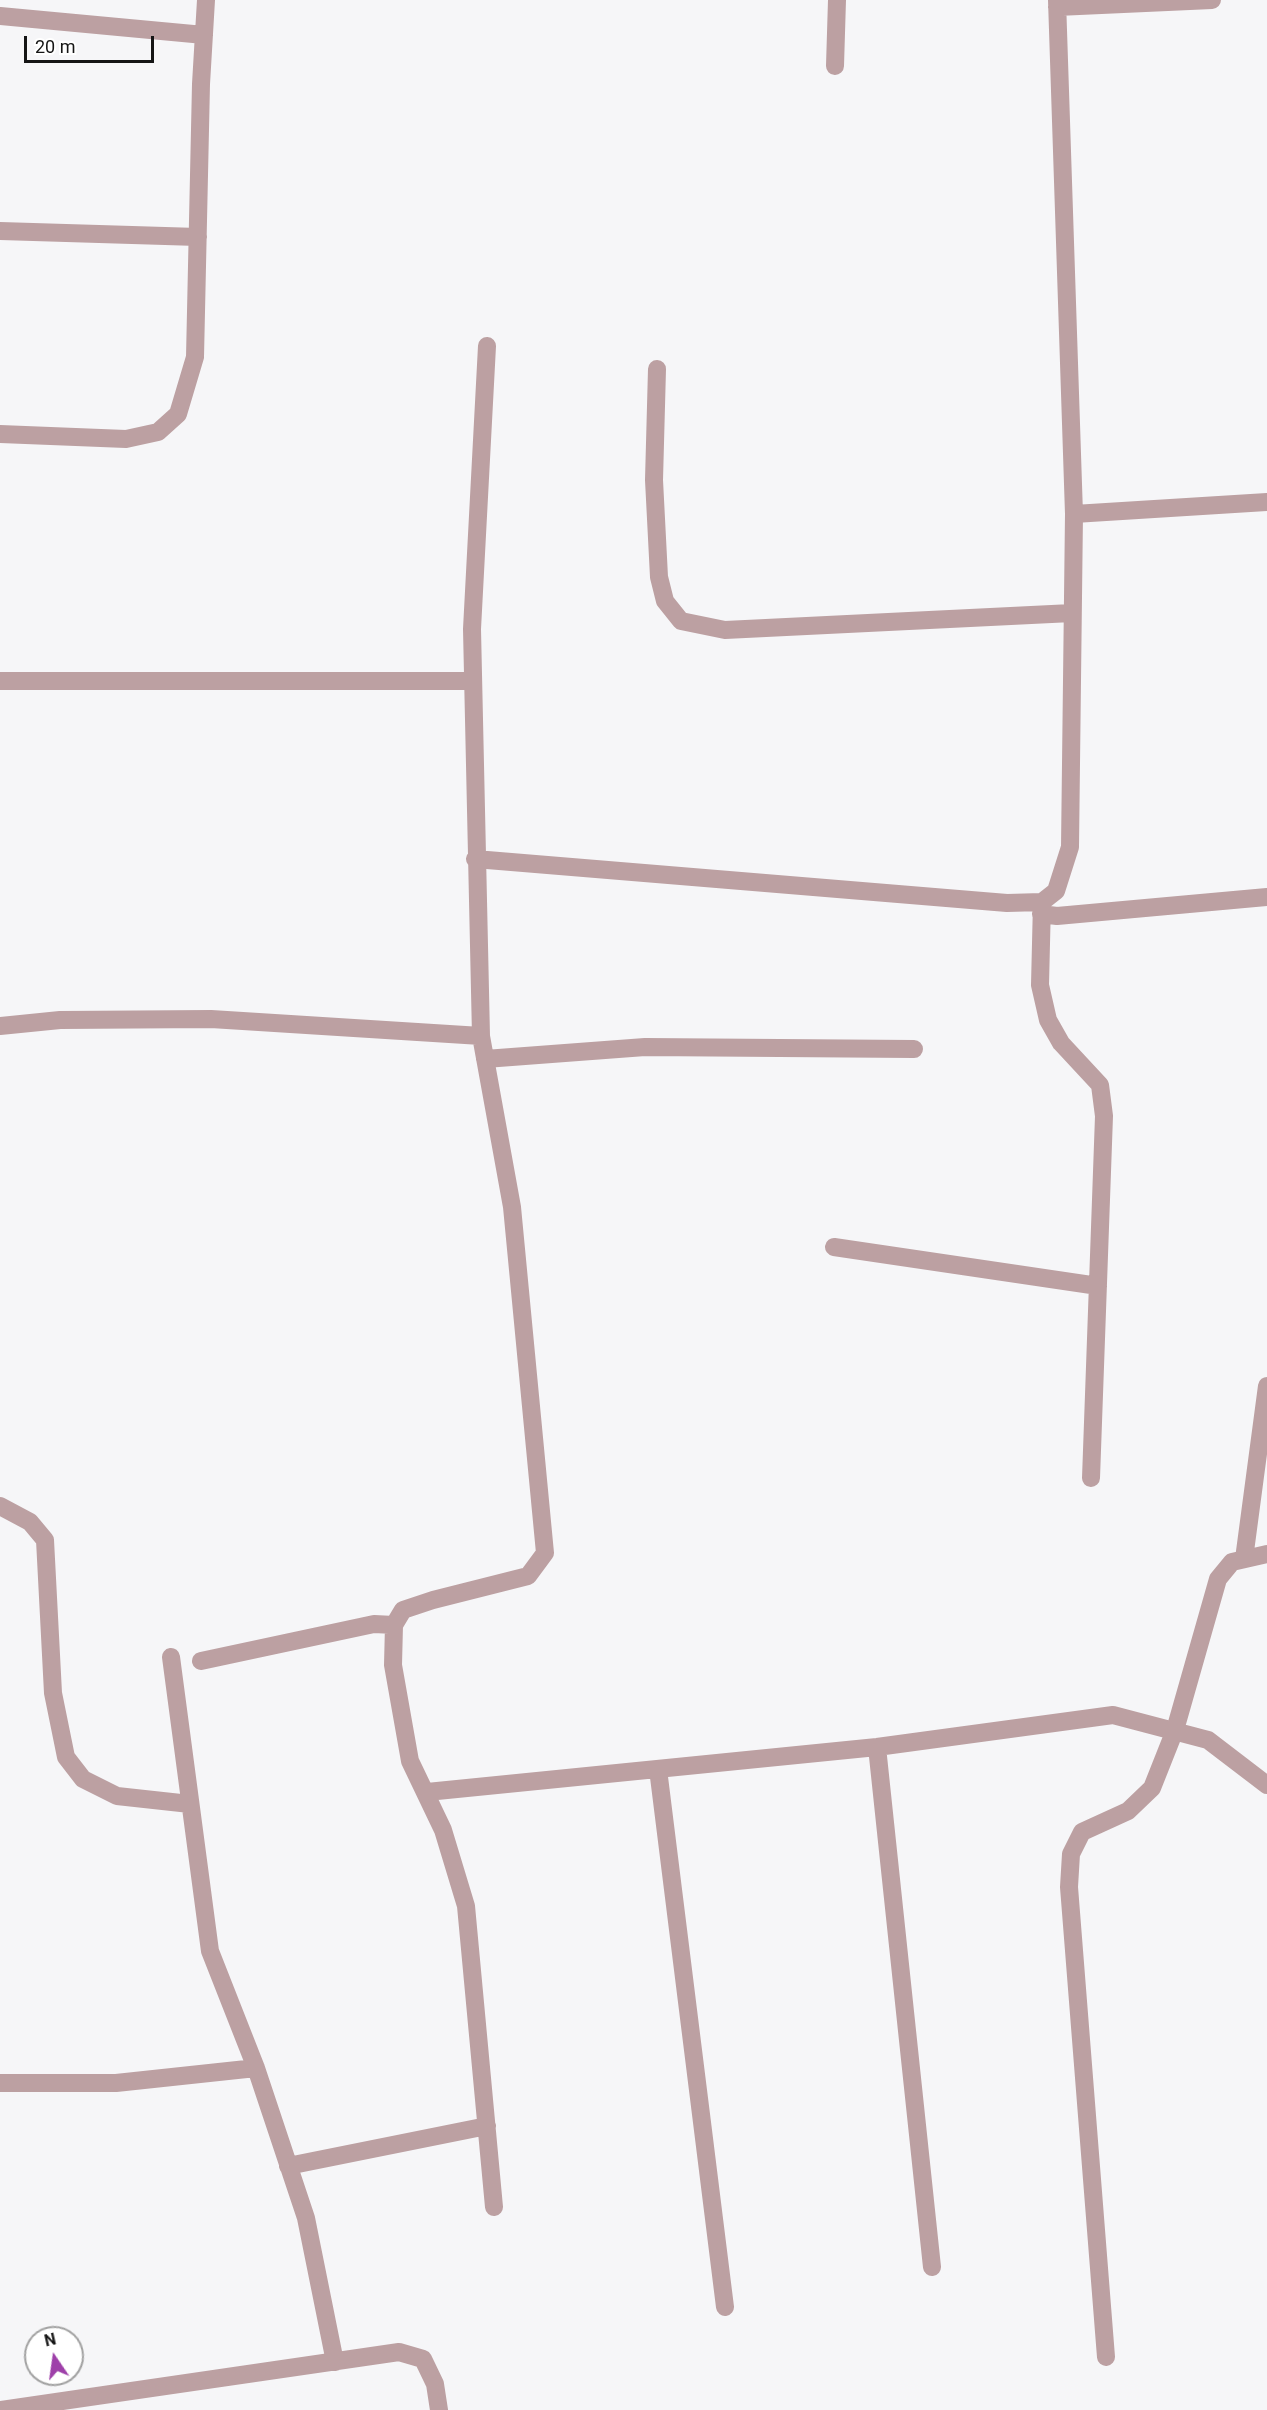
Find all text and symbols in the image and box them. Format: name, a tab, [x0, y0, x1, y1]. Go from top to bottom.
scale bar	[27, 24, 158, 62]
text: 20 m	[35, 36, 75, 57]
north arrow	[24, 2326, 84, 2386]
text: N	[43, 2329, 58, 2350]

